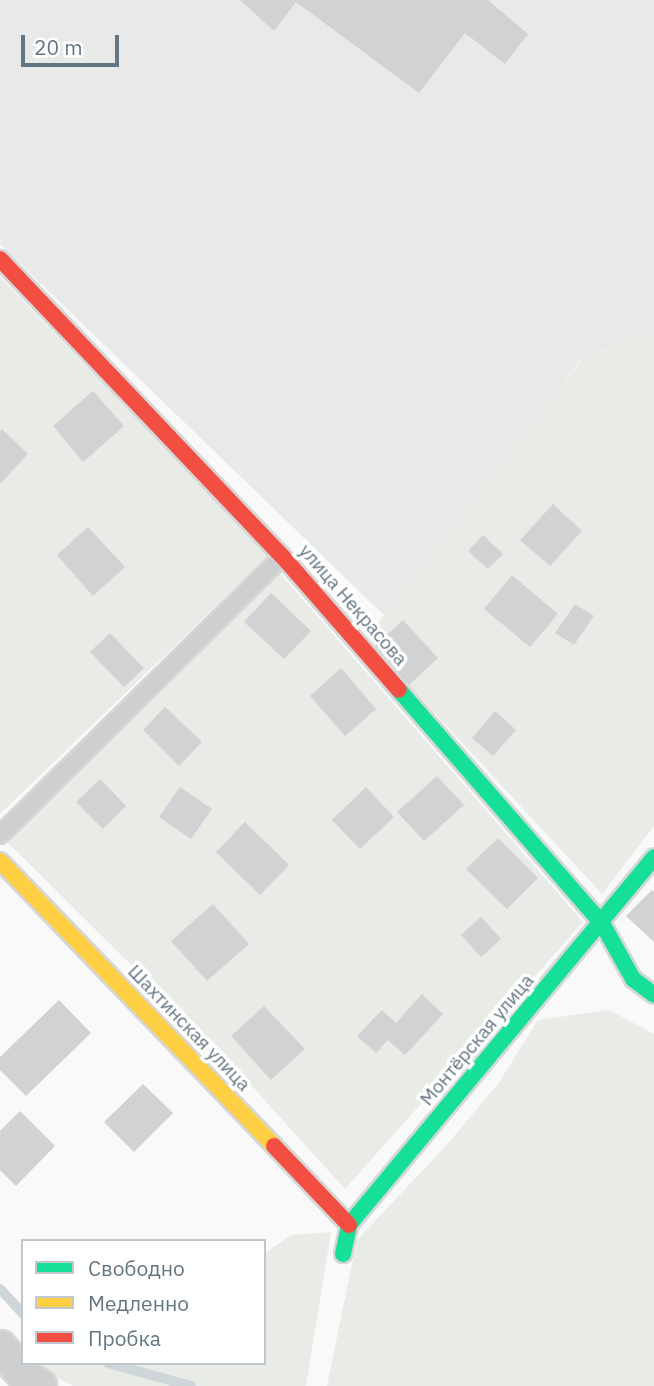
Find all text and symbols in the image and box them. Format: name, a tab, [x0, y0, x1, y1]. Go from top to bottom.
scale bar	[24, 21, 122, 65]
text: 20 m	[34, 33, 83, 61]
street label: улица Некрасова	[294, 540, 412, 670]
street label: Шахтинская улица	[123, 960, 255, 1096]
street label: Монтёрская улица	[415, 970, 539, 1110]
legend	[21, 1239, 266, 1365]
text: Свободно	[88, 1254, 185, 1282]
text: Медленно	[88, 1289, 189, 1317]
text: Пробка	[88, 1324, 161, 1352]

